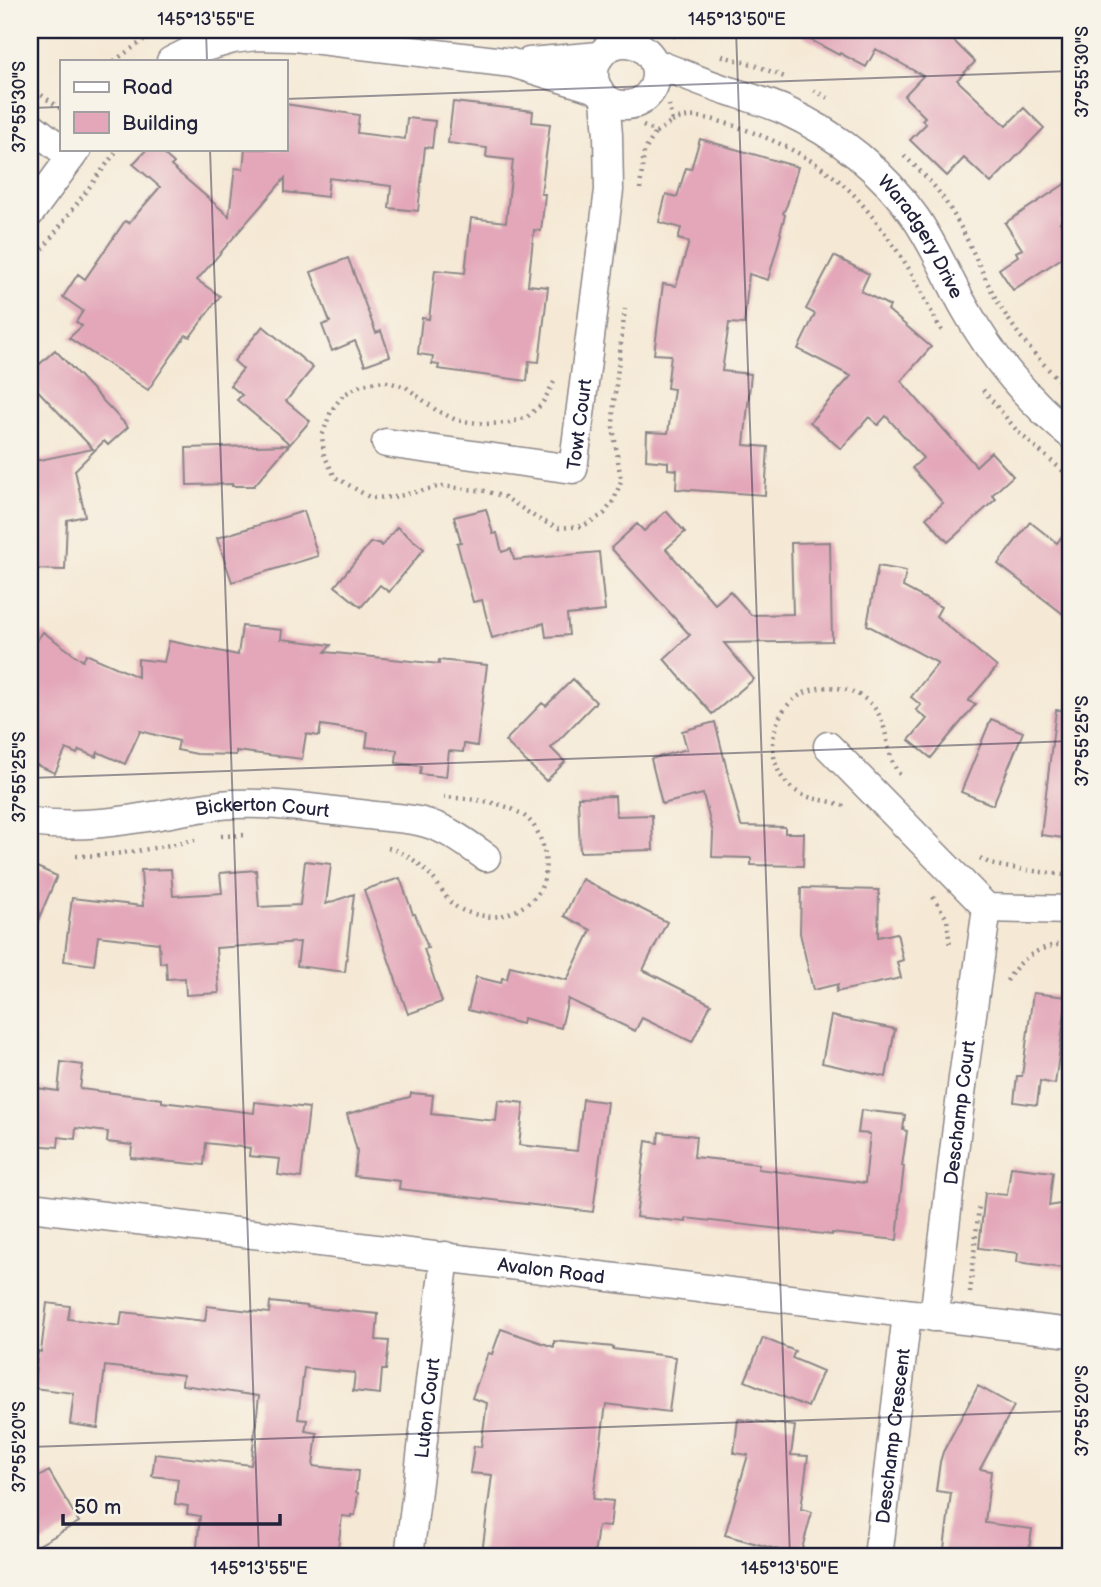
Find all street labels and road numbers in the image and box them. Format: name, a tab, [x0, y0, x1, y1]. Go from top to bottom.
street label: Waradgery Drive	[872, 171, 967, 303]
street label: Towt Court	[563, 377, 598, 471]
street label: Bickerton Court	[194, 794, 331, 823]
street label: Deschamp Court	[940, 1039, 981, 1186]
street label: Avalon Road	[496, 1254, 606, 1289]
street label: Deschamp Crescent	[872, 1347, 916, 1525]
street label: Luton Court	[411, 1357, 446, 1460]

